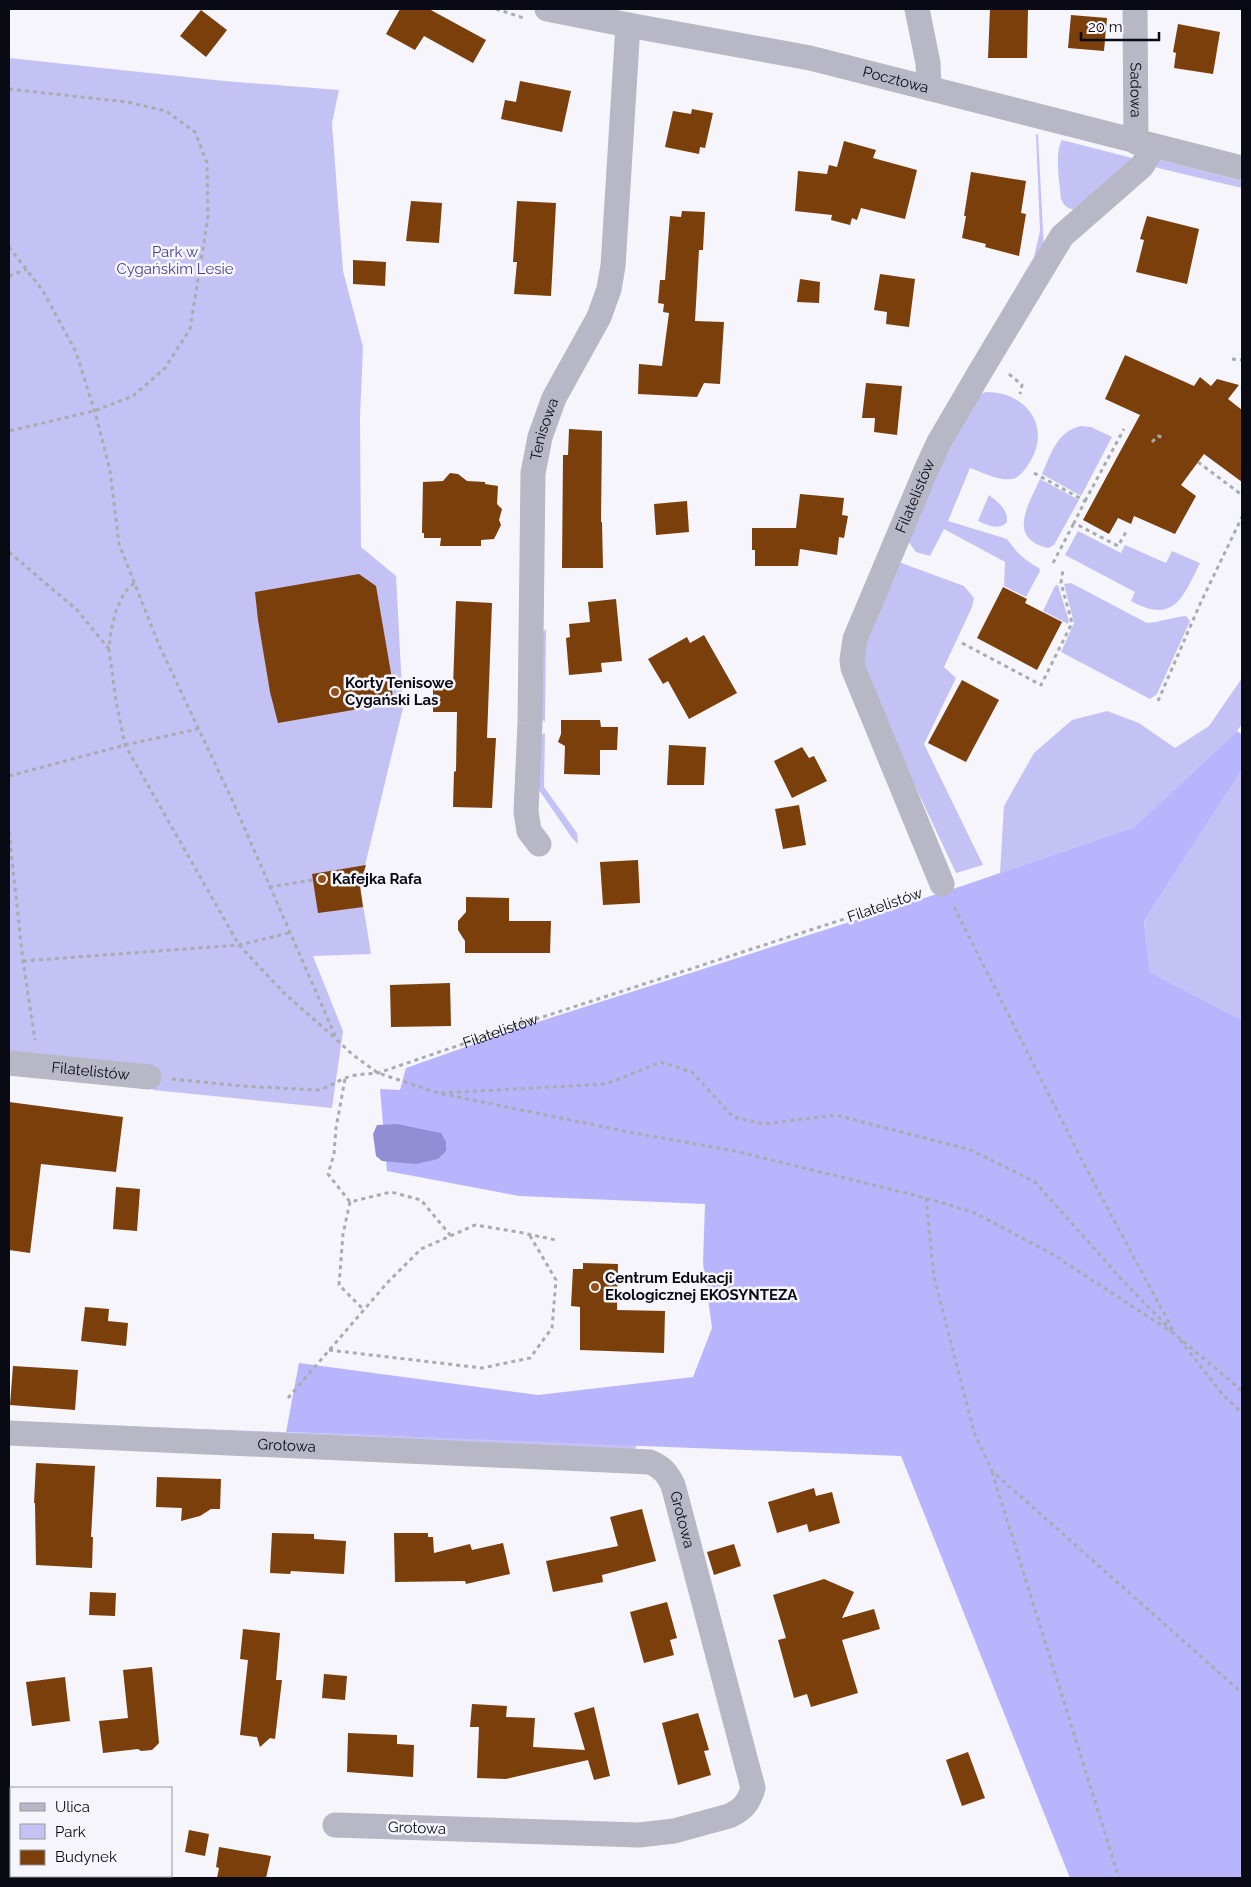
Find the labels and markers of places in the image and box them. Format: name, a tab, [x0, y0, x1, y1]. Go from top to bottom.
place label: Korty Tenisowe Cygański Las	[345, 674, 453, 709]
marker: Korty Tenisowe Cygański Las	[329, 686, 341, 698]
place label: Kafejka Rafa	[332, 870, 422, 888]
marker: Kafejka Rafa	[316, 873, 328, 885]
place label: Centrum Edukacji Ekologicznej EKOSYNTEZA	[605, 1269, 798, 1304]
marker: Centrum Edukacji Ekologicznej EKOSYNTEZA	[589, 1281, 601, 1293]

